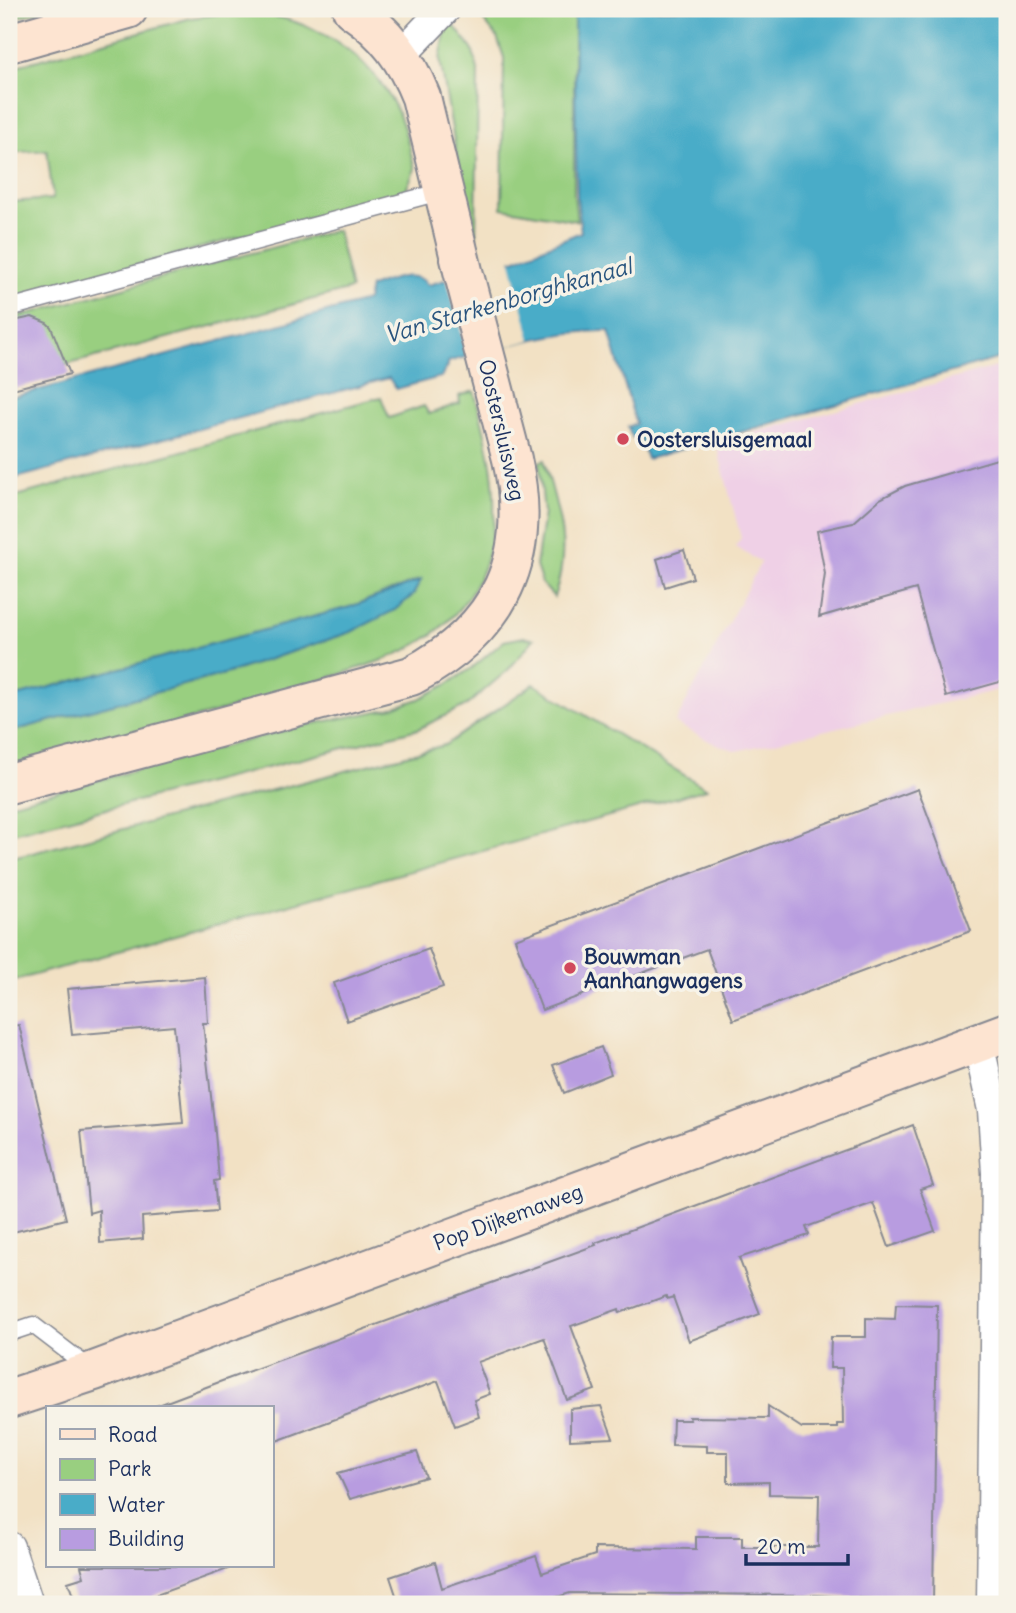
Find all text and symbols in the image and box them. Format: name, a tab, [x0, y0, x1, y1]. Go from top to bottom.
water label: Van Starkenborghkanaal	[381, 250, 638, 349]
street label: Oostersluisweg	[473, 356, 531, 504]
place label: Oostersluisgemaal	[637, 426, 812, 453]
marker: Oostersluisgemaal	[615, 431, 631, 447]
place label: Bouwman Aanhangwagens	[584, 943, 743, 994]
marker: Bouwman Aanhangwagens	[562, 960, 578, 976]
street label: Pop Dijkemaweg	[430, 1177, 586, 1257]
legend	[46, 1406, 273, 1568]
text: Road	[108, 1421, 157, 1448]
text: Park	[108, 1455, 151, 1482]
text: Water	[108, 1491, 166, 1518]
scale bar	[746, 1522, 848, 1566]
text: Building	[108, 1525, 184, 1552]
text: 20 m	[757, 1533, 806, 1560]

